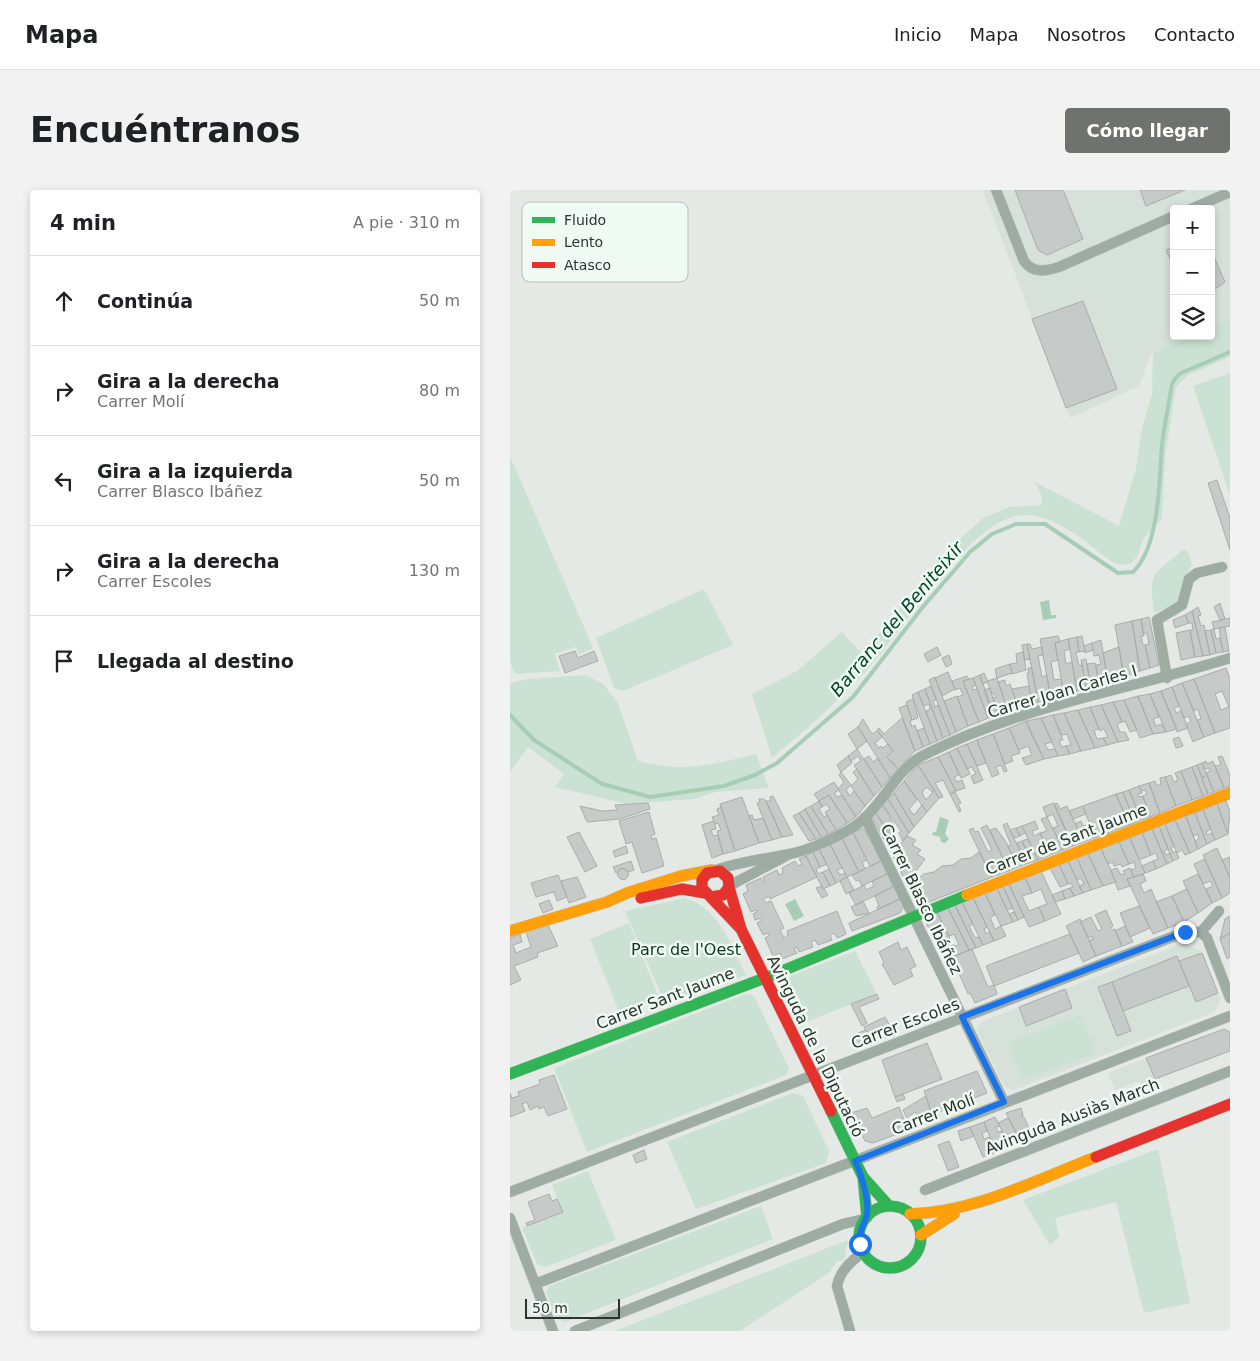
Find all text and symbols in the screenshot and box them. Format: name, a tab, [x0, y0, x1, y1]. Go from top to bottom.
text: Mapa	[25, 21, 98, 49]
text: Inicio	[894, 24, 942, 45]
text: Mapa	[970, 24, 1019, 45]
text: Nosotros	[1047, 24, 1126, 45]
text: Contacto	[1154, 24, 1235, 45]
button: Cómo llegar	[1065, 108, 1230, 153]
text: Encuéntranos	[30, 110, 301, 150]
legend	[522, 202, 688, 282]
map controls	[1170, 205, 1215, 340]
button: +	[1170, 205, 1215, 250]
text: 4 min	[50, 211, 116, 235]
text: Fluido	[564, 212, 606, 228]
text: A pie · 310 m	[353, 213, 460, 232]
text: Lento	[564, 234, 603, 250]
button: −	[1170, 250, 1215, 295]
text: Atasco	[564, 257, 611, 273]
icon: ahead	[50, 287, 78, 315]
text: Continúa	[97, 290, 193, 312]
text: 50 m	[419, 291, 460, 310]
button: layers	[1170, 295, 1215, 340]
text: Gira a la derecha	[97, 370, 280, 392]
icon: right	[50, 377, 78, 405]
text: 80 m	[419, 381, 460, 400]
text: Carrer Molí	[97, 392, 185, 411]
text: Gira a la izquierda	[97, 460, 293, 482]
icon: left	[50, 467, 78, 495]
text: 50 m	[419, 471, 460, 490]
text: Carrer Blasco Ibáñez	[97, 482, 262, 501]
water label: Barranc del Beniteixir	[826, 536, 969, 700]
text: Gira a la derecha	[97, 550, 280, 572]
icon: right	[50, 557, 78, 585]
text: 130 m	[409, 561, 460, 580]
text: Carrer Escoles	[97, 572, 212, 591]
icon: arrive	[50, 647, 78, 675]
text: Llegada al destino	[97, 650, 294, 672]
street label: Carrer Joan Carles I	[985, 661, 1139, 722]
street label: Carrer de Sant Jaume	[983, 800, 1150, 879]
street label: Carrer Blasco Ibáñez	[877, 821, 966, 978]
route end	[1174, 921, 1197, 944]
park label: Parc de l'Oest	[631, 940, 741, 959]
street label: Avinguda de la Diputació	[763, 952, 868, 1140]
street label: Carrer Sant Jaume	[593, 963, 737, 1034]
street label: Carrer Escoles	[848, 994, 962, 1053]
street label: Avinguda Ausiàs March	[982, 1074, 1162, 1159]
street label: Carrer Molí	[889, 1090, 978, 1139]
route start	[849, 1233, 872, 1256]
scale bar	[525, 1296, 620, 1319]
text: 50 m	[532, 1300, 568, 1316]

